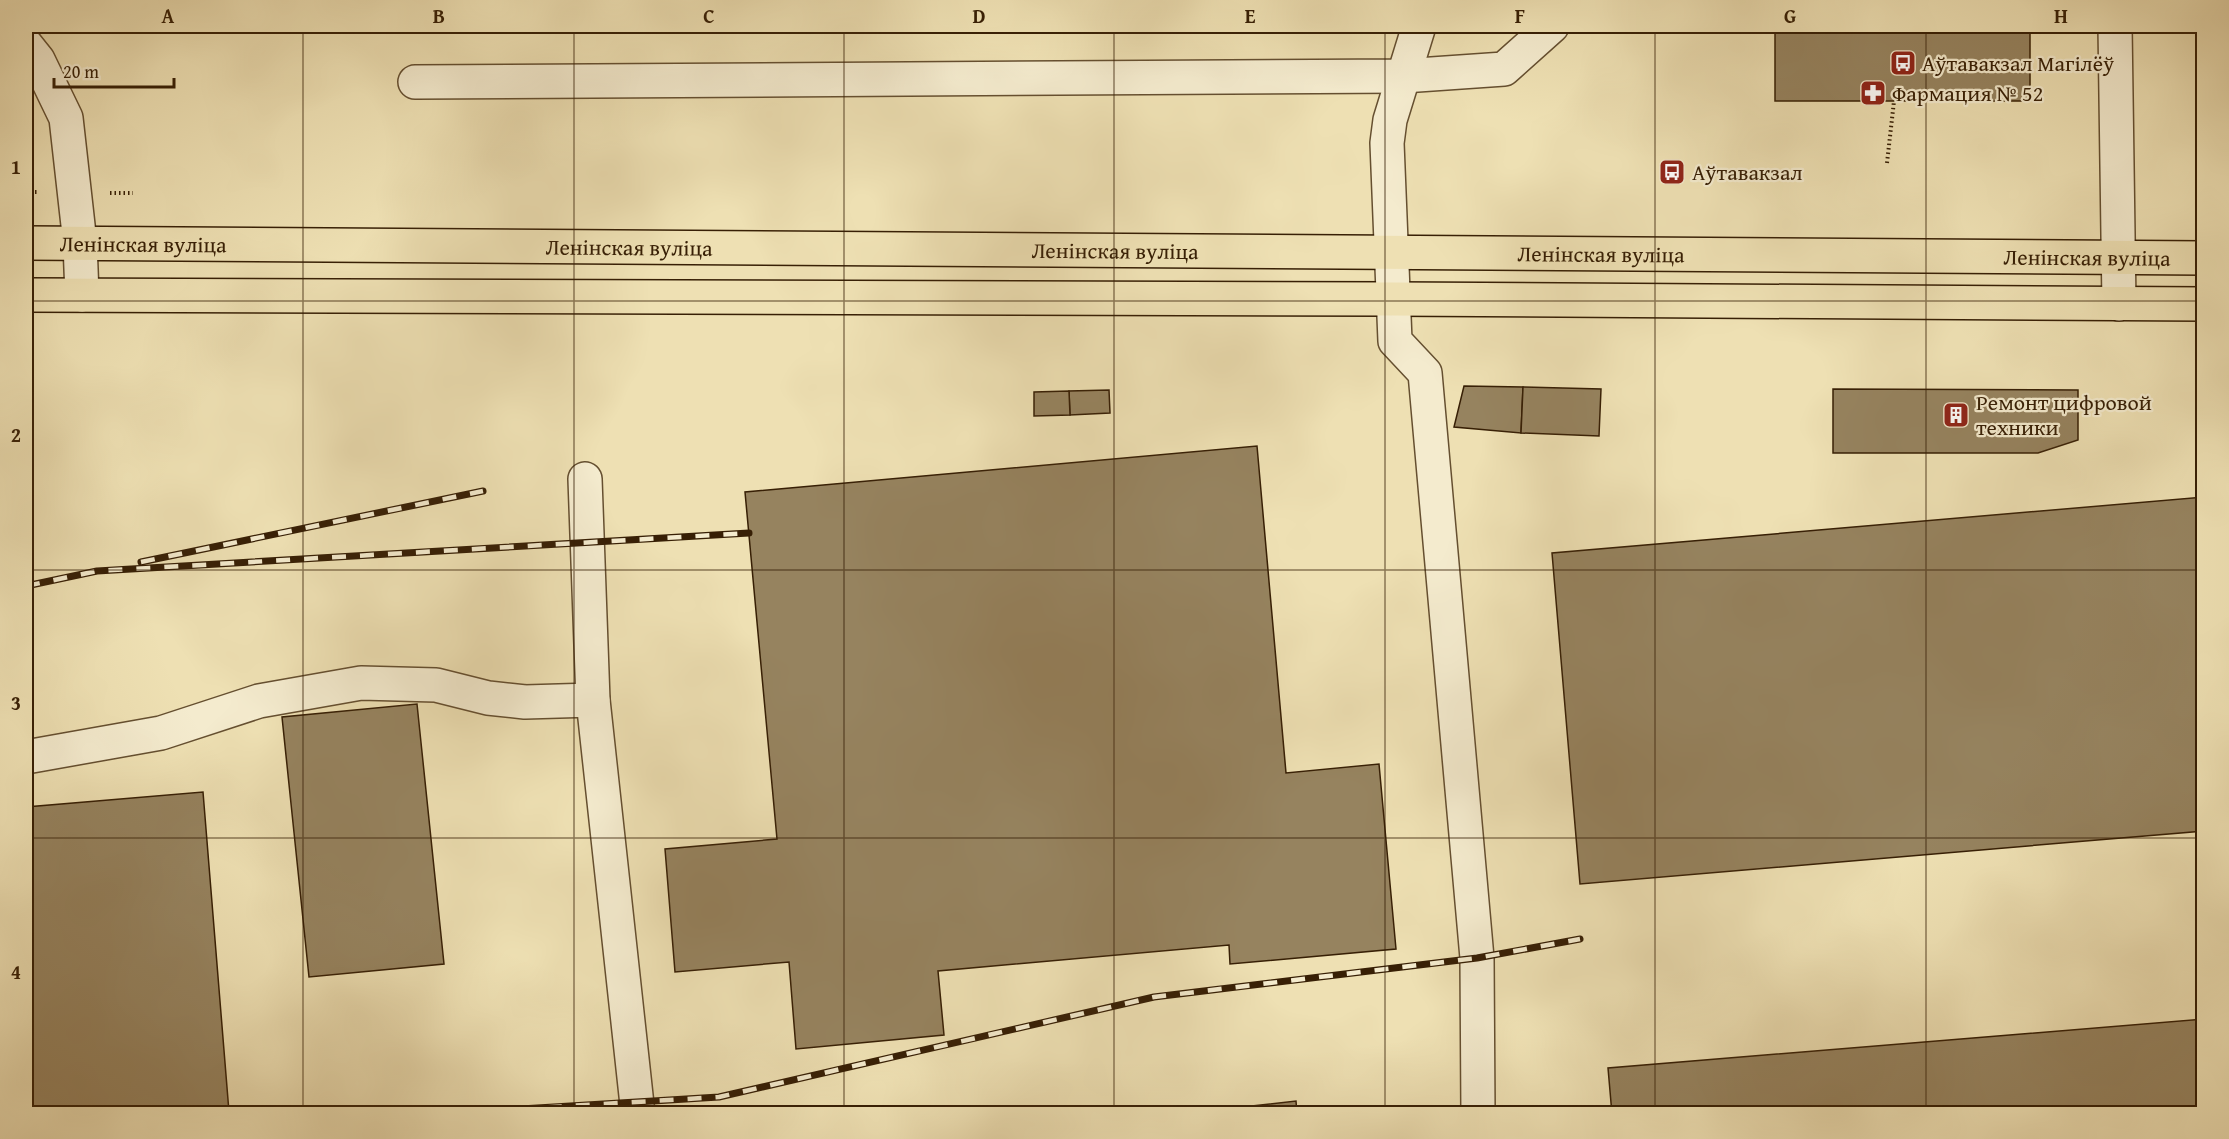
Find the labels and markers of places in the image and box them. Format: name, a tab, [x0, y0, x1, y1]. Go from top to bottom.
place label: Аўтавакзал Магілёў	[1922, 47, 2114, 79]
bus stop icon: Аўтавакзал Магілёў	[1888, 48, 1918, 78]
place label: Фармация № 52	[1892, 77, 2043, 109]
pharmacy icon: Фармация № 52	[1858, 78, 1888, 108]
place label: Аўтавакзал	[1692, 156, 1803, 188]
bus stop icon: Аўтавакзал	[1657, 157, 1687, 187]
place label: Ремонт цифровой техники	[1976, 386, 2152, 443]
building icon: Ремонт цифровой техники	[1941, 400, 1971, 430]

